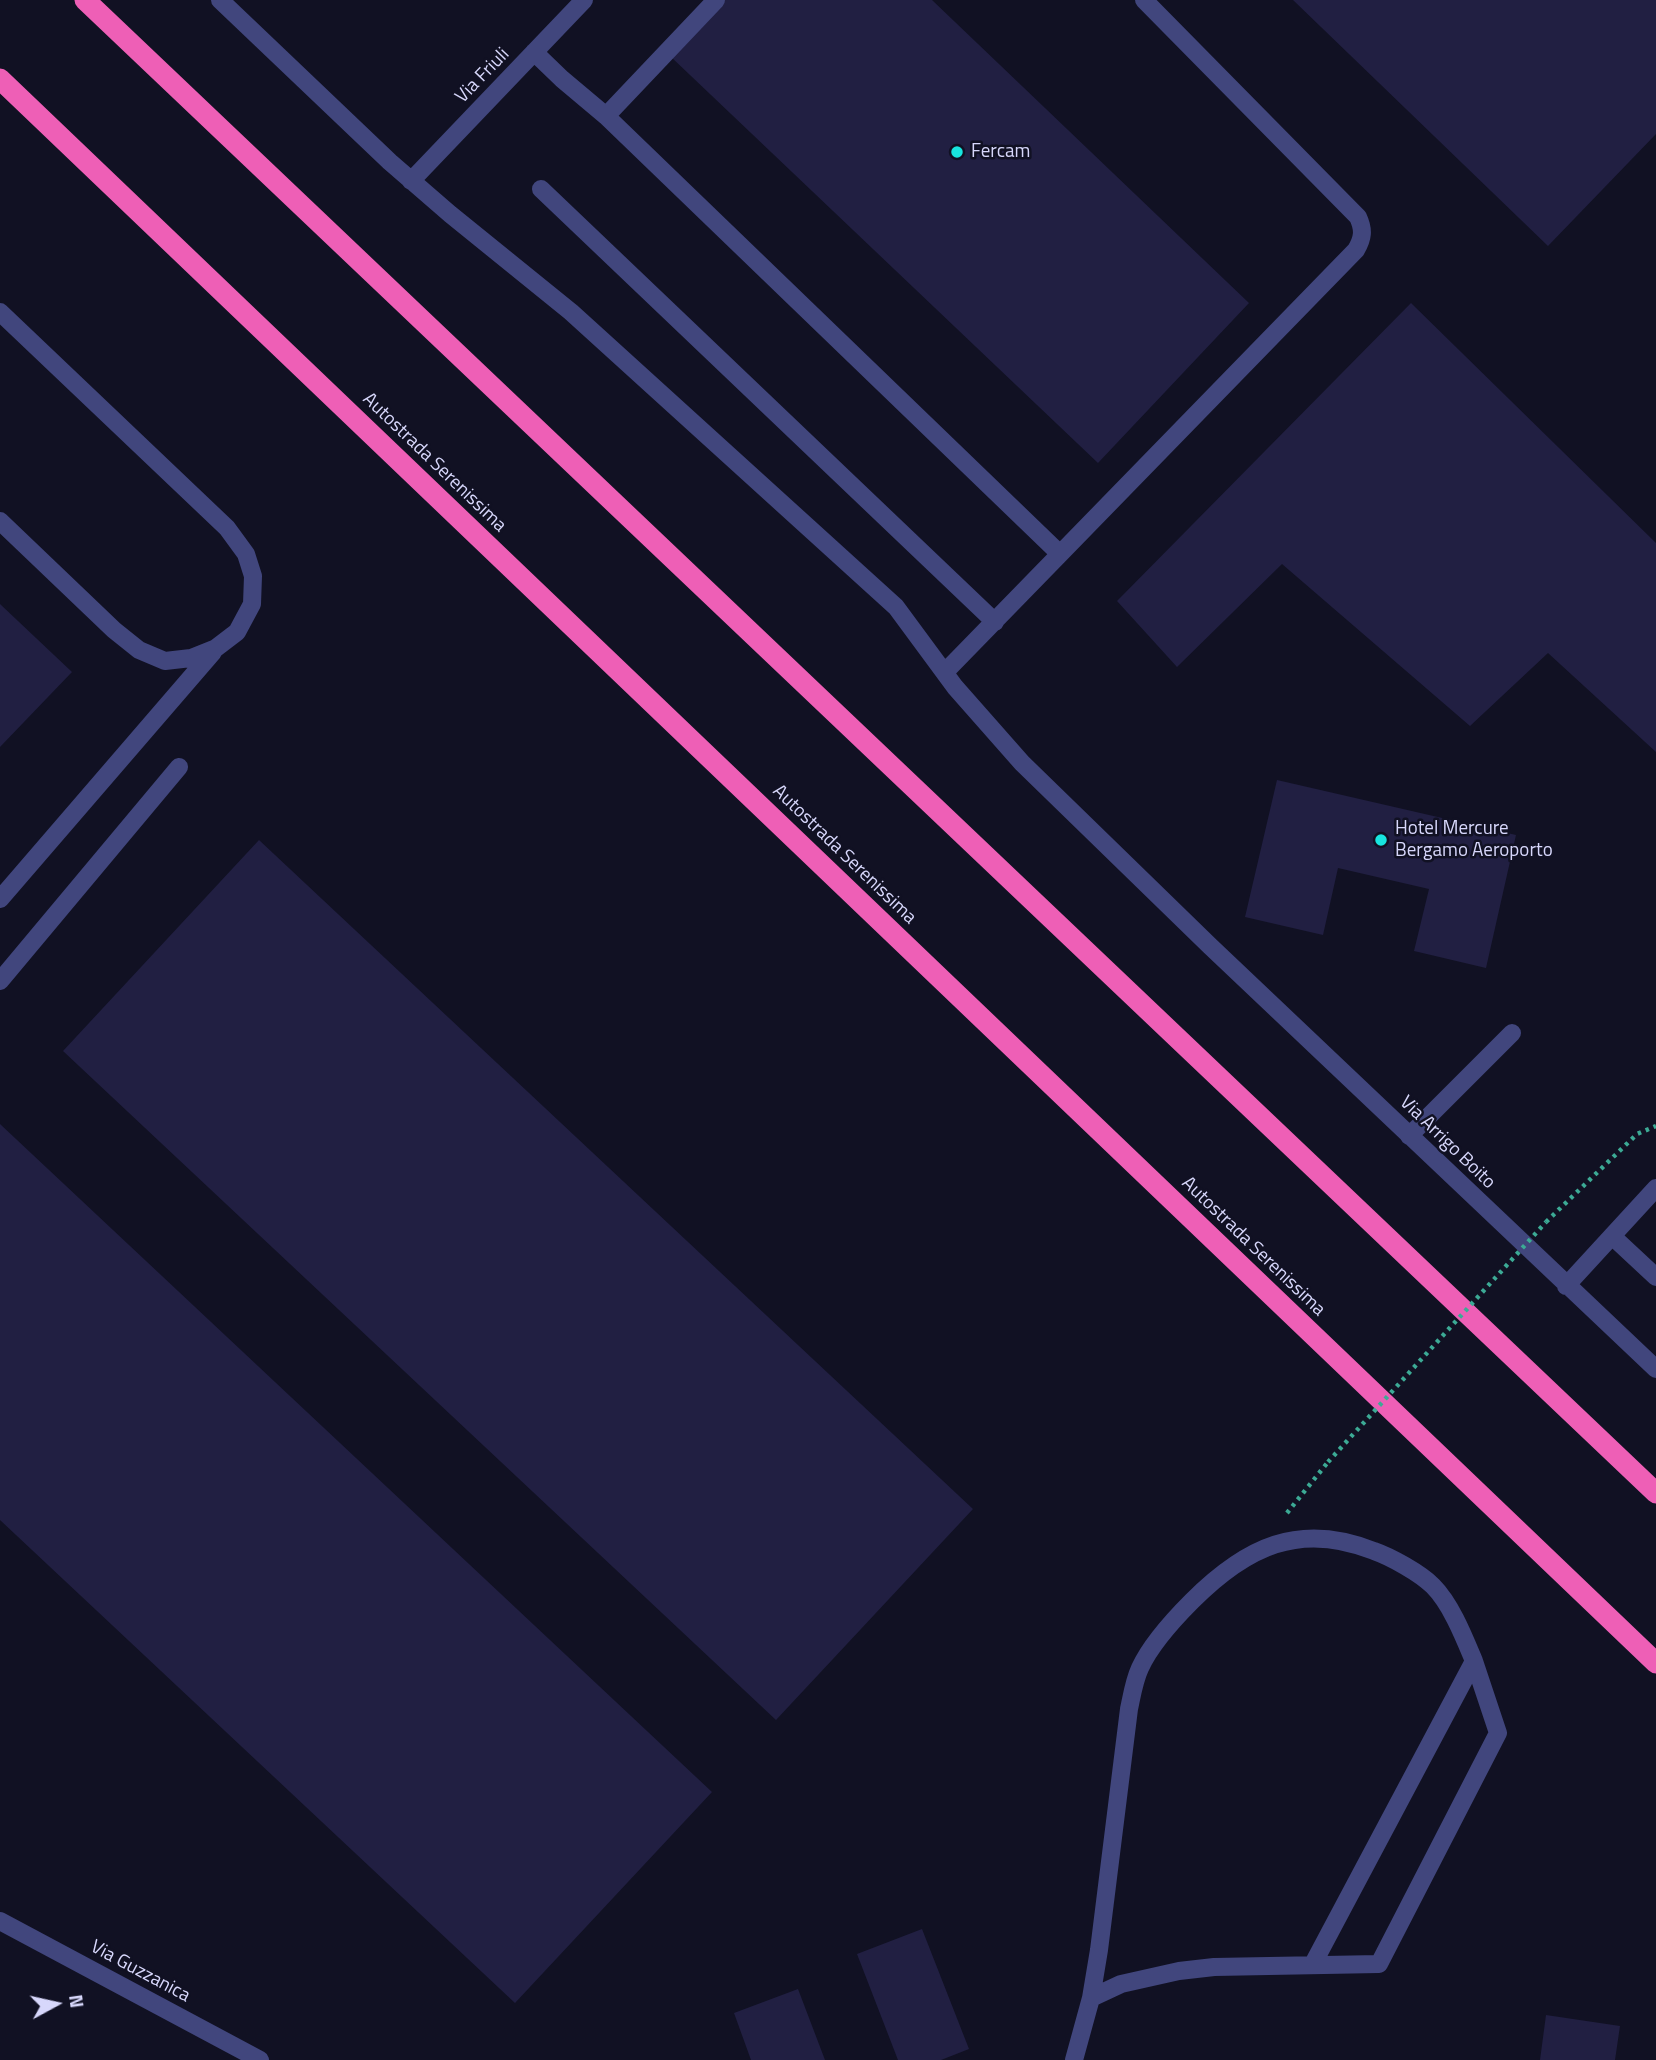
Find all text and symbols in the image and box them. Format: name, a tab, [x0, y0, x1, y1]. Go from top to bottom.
street label: Via Friuli	[451, 44, 515, 108]
place label: Fercam	[971, 141, 1030, 163]
marker: Fercam	[949, 144, 965, 160]
street label: Autostrada Serenissima	[357, 388, 511, 538]
street label: Autostrada Serenissima	[767, 780, 921, 930]
place label: Hotel Mercure Bergamo Aeroporto	[1395, 818, 1553, 862]
marker: Hotel Mercure Bergamo Aeroporto	[1373, 832, 1389, 848]
street label: Via Arrigo Boito	[1394, 1092, 1500, 1194]
street label: Autostrada Serenissima	[1176, 1172, 1330, 1322]
street label: Via Guzzanica	[86, 1936, 194, 2008]
north arrow	[21, 1969, 91, 2039]
text: N	[62, 1992, 93, 2010]

